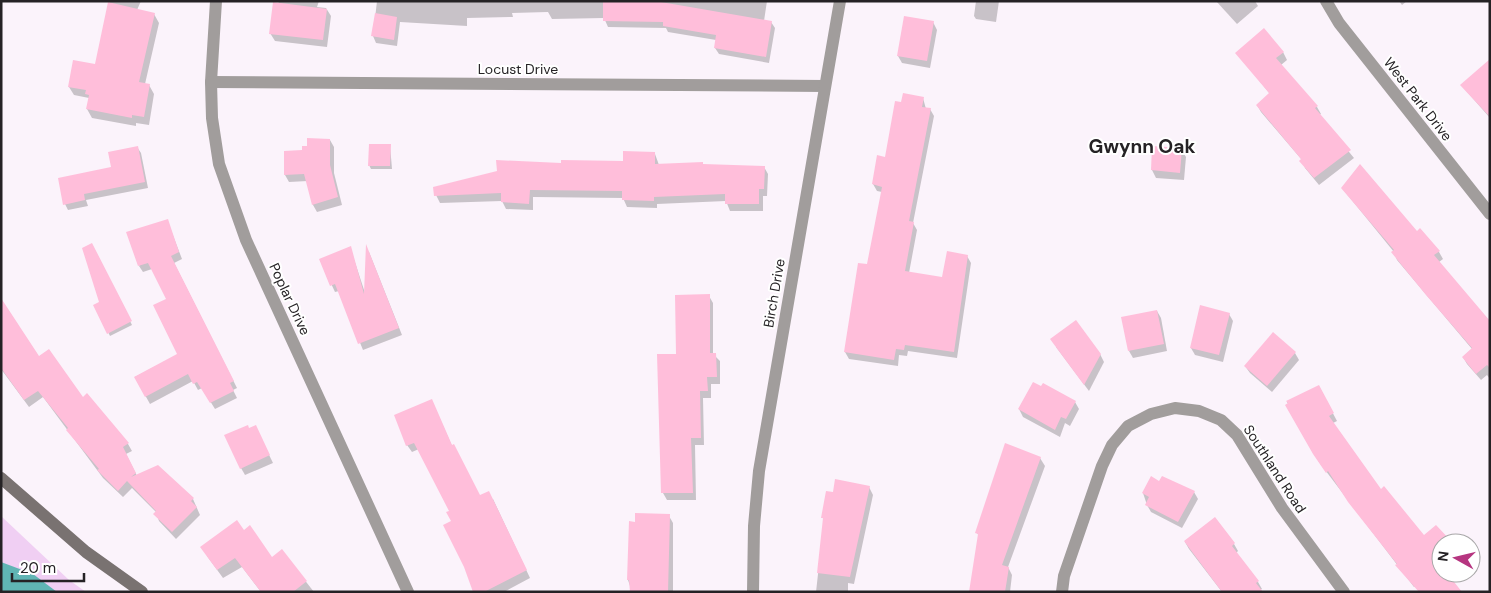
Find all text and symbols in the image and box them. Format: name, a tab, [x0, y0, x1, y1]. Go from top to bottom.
street label: West Park Drive	[1380, 54, 1456, 144]
street label: Locust Drive	[478, 60, 558, 78]
district label: Gwynn Oak	[1089, 134, 1195, 159]
street label: Birch Drive	[759, 257, 789, 329]
street label: Poplar Drive	[265, 260, 315, 338]
street label: Southland Road	[1240, 421, 1310, 517]
north arrow	[1431, 533, 1481, 583]
scale bar	[12, 550, 85, 582]
text: N	[1434, 550, 1453, 563]
text: 20 m	[20, 558, 56, 578]

